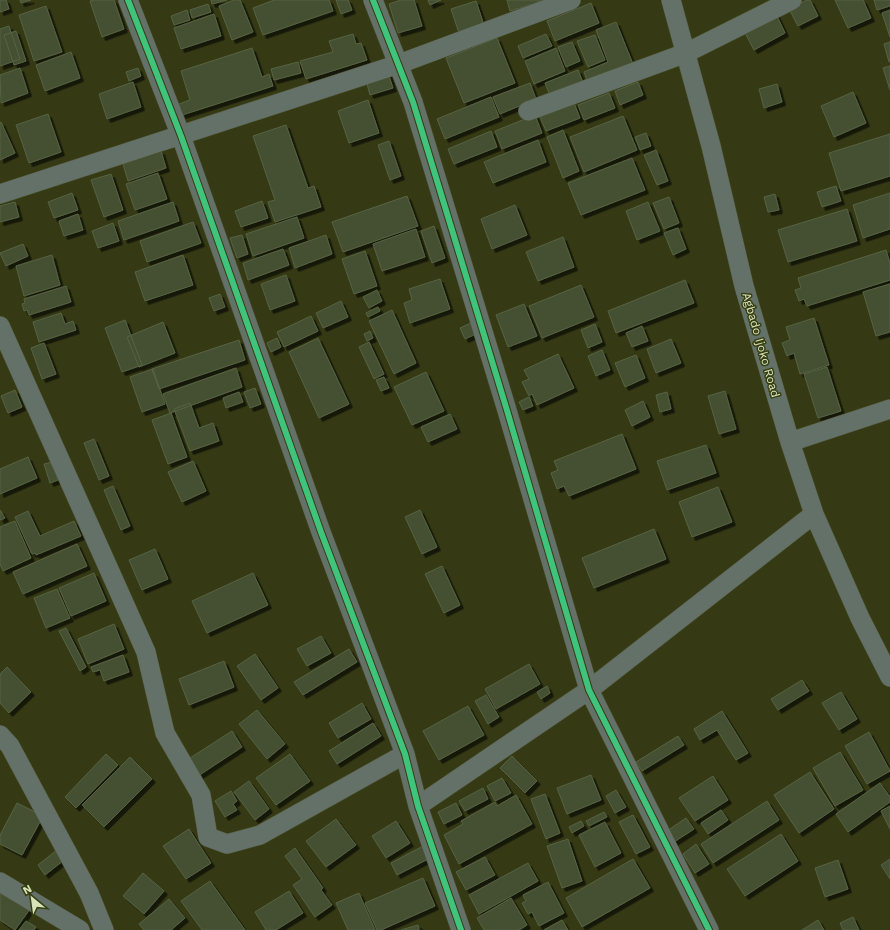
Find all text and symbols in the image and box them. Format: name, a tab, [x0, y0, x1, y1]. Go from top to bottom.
street label: Agbado Ijoko Road	[739, 291, 783, 399]
north arrow	[12, 878, 52, 918]
text: N	[21, 882, 34, 897]

